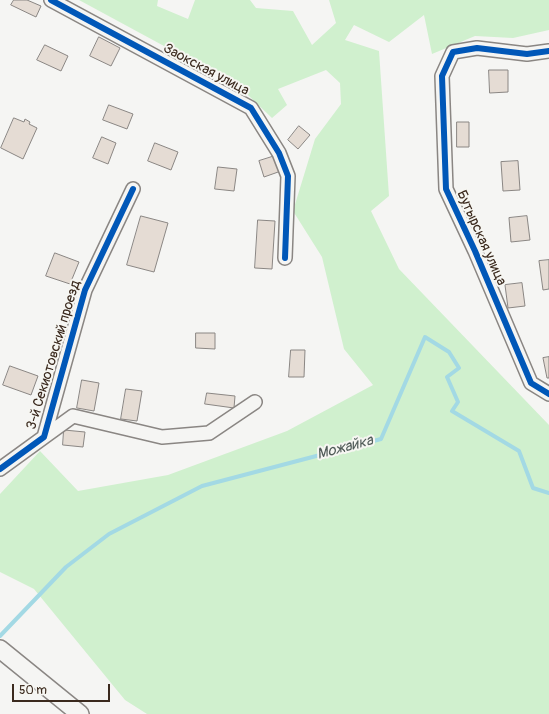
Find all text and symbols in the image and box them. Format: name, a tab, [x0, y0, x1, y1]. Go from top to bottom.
street label: Заокская улица	[160, 40, 252, 100]
street label: Бутырская улица	[453, 188, 509, 288]
street label: 3-й Секиотовский проезд	[23, 278, 85, 432]
water label: Можайка	[315, 432, 375, 464]
scale bar	[14, 676, 112, 702]
text: 50 m	[19, 683, 47, 698]

